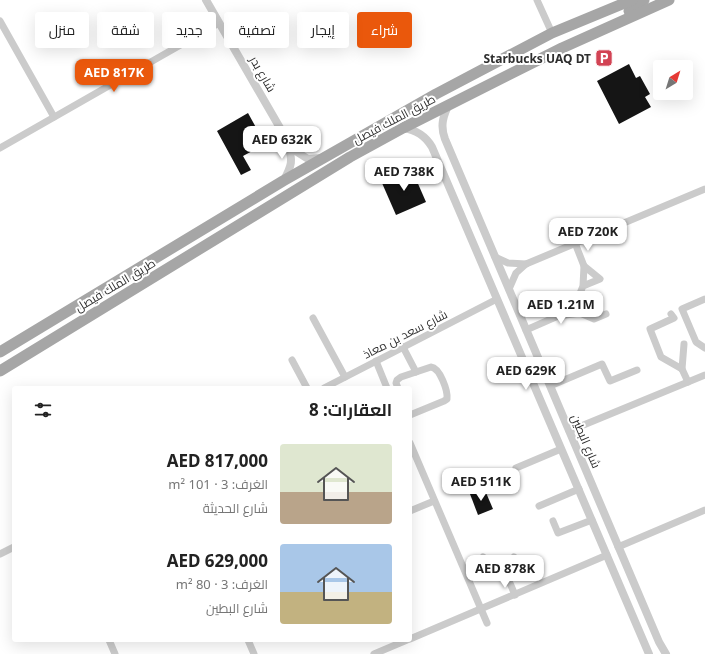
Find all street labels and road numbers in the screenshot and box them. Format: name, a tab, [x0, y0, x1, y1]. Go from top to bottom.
street label: شارع بدر	[245, 52, 280, 95]
street label: طريق الملك فيصل	[350, 90, 438, 148]
street label: طريق الملك فيصل	[72, 254, 159, 316]
street label: شارع سعد بن معاذ	[360, 305, 450, 363]
street label: شارع البطين	[567, 411, 605, 471]

